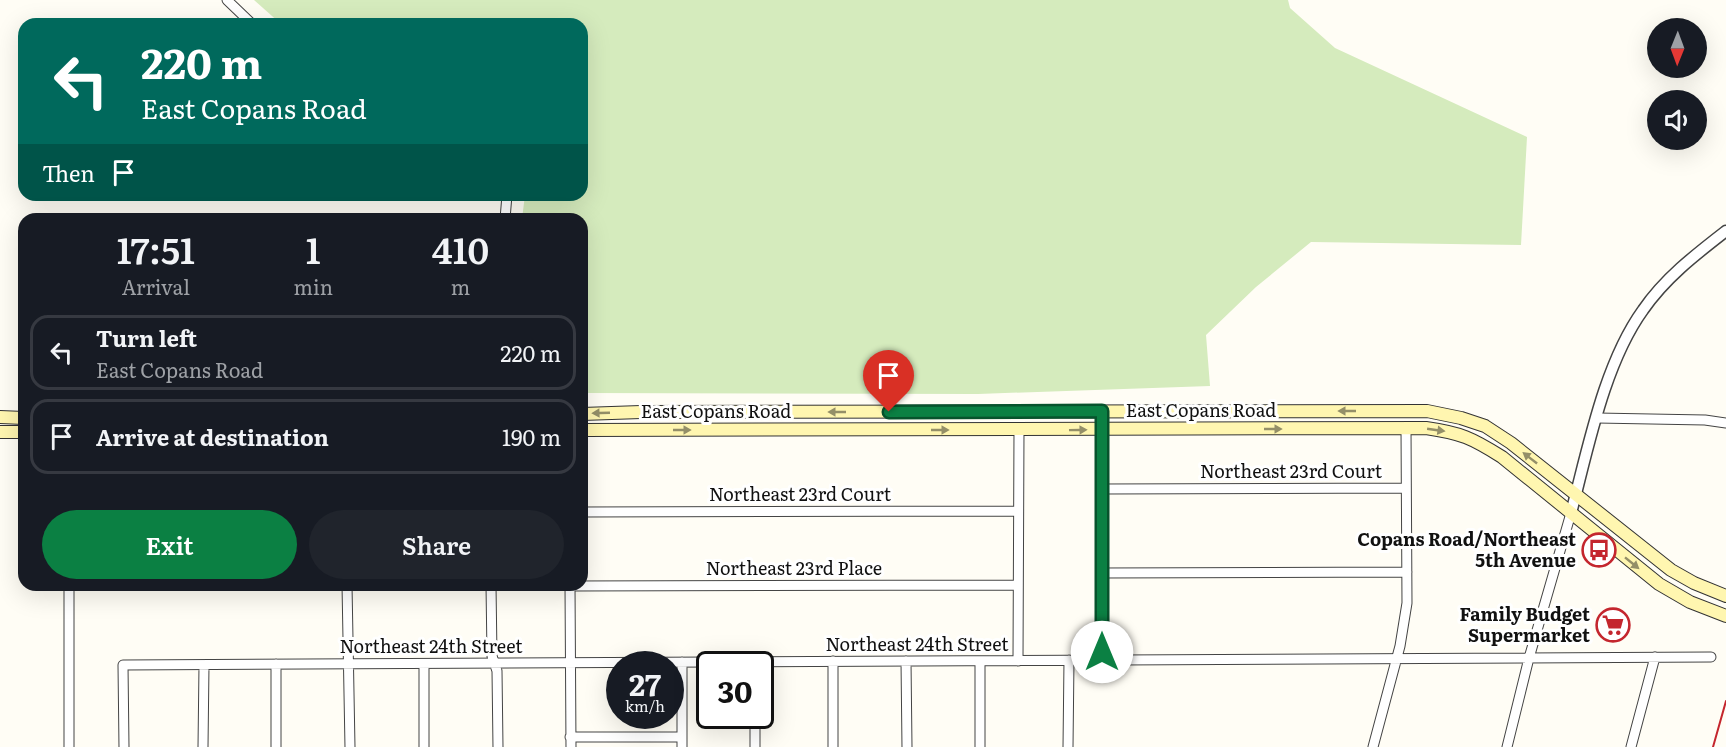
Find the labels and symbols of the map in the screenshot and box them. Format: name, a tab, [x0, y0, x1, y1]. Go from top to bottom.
north arrow	[1647, 18, 1707, 78]
pin	[863, 350, 914, 412]
street label: East Copans Road	[1126, 396, 1276, 423]
street label: East Copans Road	[641, 397, 791, 424]
one-way arrow	[1338, 406, 1357, 416]
one-way arrow	[828, 407, 847, 417]
one-way arrow	[591, 408, 610, 418]
one-way arrow	[1263, 424, 1282, 434]
one-way arrow	[673, 425, 692, 435]
one-way arrow	[931, 425, 950, 435]
one-way arrow	[1068, 425, 1087, 435]
one-way arrow	[1427, 425, 1446, 434]
one-way arrow	[1522, 452, 1538, 464]
street label: Northeast 23rd Court	[1200, 457, 1383, 484]
street label: Northeast 23rd Court	[709, 480, 892, 507]
place label: Copans Road/Northeast 5th Avenue	[1357, 525, 1576, 573]
bus stop icon: Copans Road/Northeast 5th Avenue	[1581, 532, 1617, 568]
street label: Northeast 23rd Place	[706, 554, 882, 581]
one-way arrow	[1625, 556, 1640, 568]
place label: Family Budget Supermarket	[1460, 600, 1590, 648]
supermarket icon: Family Budget Supermarket	[1595, 607, 1631, 643]
position arrow	[1070, 620, 1134, 684]
street label: Northeast 24th Street	[825, 630, 1009, 657]
street label: Northeast 24th Street	[339, 632, 523, 659]
speed limit sign: 30	[696, 651, 774, 729]

